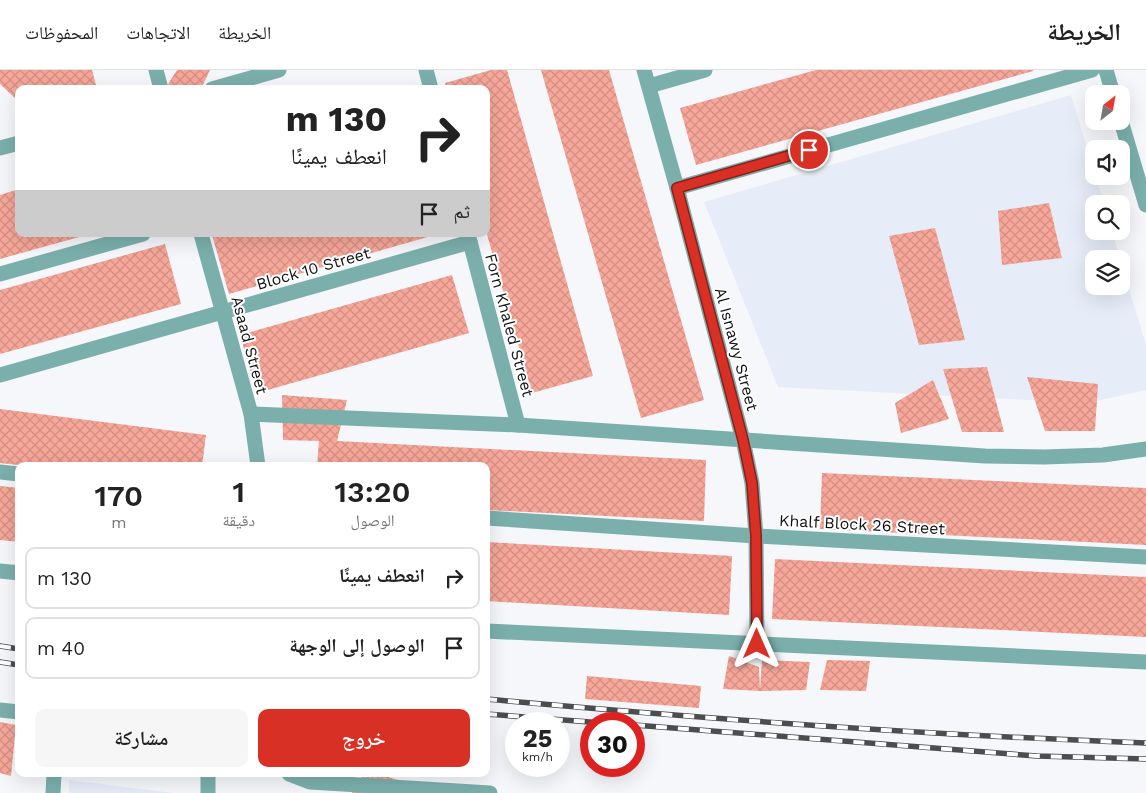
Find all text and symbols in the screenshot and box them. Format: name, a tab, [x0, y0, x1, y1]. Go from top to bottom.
text: الخريطة	[1047, 18, 1121, 46]
text: المحفوظات	[25, 22, 98, 43]
text: الاتجاهات	[126, 22, 190, 43]
text: الخريطة	[218, 22, 271, 43]
north arrow	[1085, 85, 1130, 130]
map controls	[1085, 85, 1130, 295]
text: 130 m	[286, 98, 387, 140]
icon: right	[405, 105, 470, 170]
pin	[788, 129, 830, 171]
icon: arrive	[795, 136, 823, 164]
button: sound	[1085, 140, 1130, 185]
text: انعطف يمينًا	[291, 144, 387, 169]
button: search	[1085, 195, 1130, 240]
icon: arrive	[415, 200, 443, 228]
text: ثم	[453, 200, 470, 223]
street label: Block 10 Street	[254, 243, 373, 294]
button: layers	[1085, 250, 1130, 295]
street label: Forn Khaled Street	[481, 251, 538, 399]
street label: Al Isnawy Street	[711, 285, 762, 413]
street label: Asaad Street	[227, 294, 272, 396]
text: 1	[233, 474, 245, 509]
text: 13:20	[335, 474, 411, 509]
text: 170	[95, 478, 143, 513]
text: دقيقة	[223, 511, 255, 530]
text: الوصول	[350, 511, 395, 530]
street label: Khalf Block 26 Street	[778, 511, 946, 538]
text: m	[111, 513, 126, 532]
text: انعطف يمينًا	[339, 564, 425, 587]
icon: right	[440, 564, 468, 592]
text: 130 m	[37, 567, 92, 590]
position arrow	[730, 617, 782, 669]
text: الوصول إلى الوجهة	[289, 634, 425, 657]
icon: arrive	[440, 634, 468, 662]
text: 40 m	[37, 637, 85, 660]
button: مشاركة	[35, 709, 248, 767]
button: خروج	[258, 709, 470, 767]
speed limit sign: 30	[580, 712, 645, 777]
text: 25	[523, 724, 552, 753]
text: km/h	[522, 750, 553, 764]

